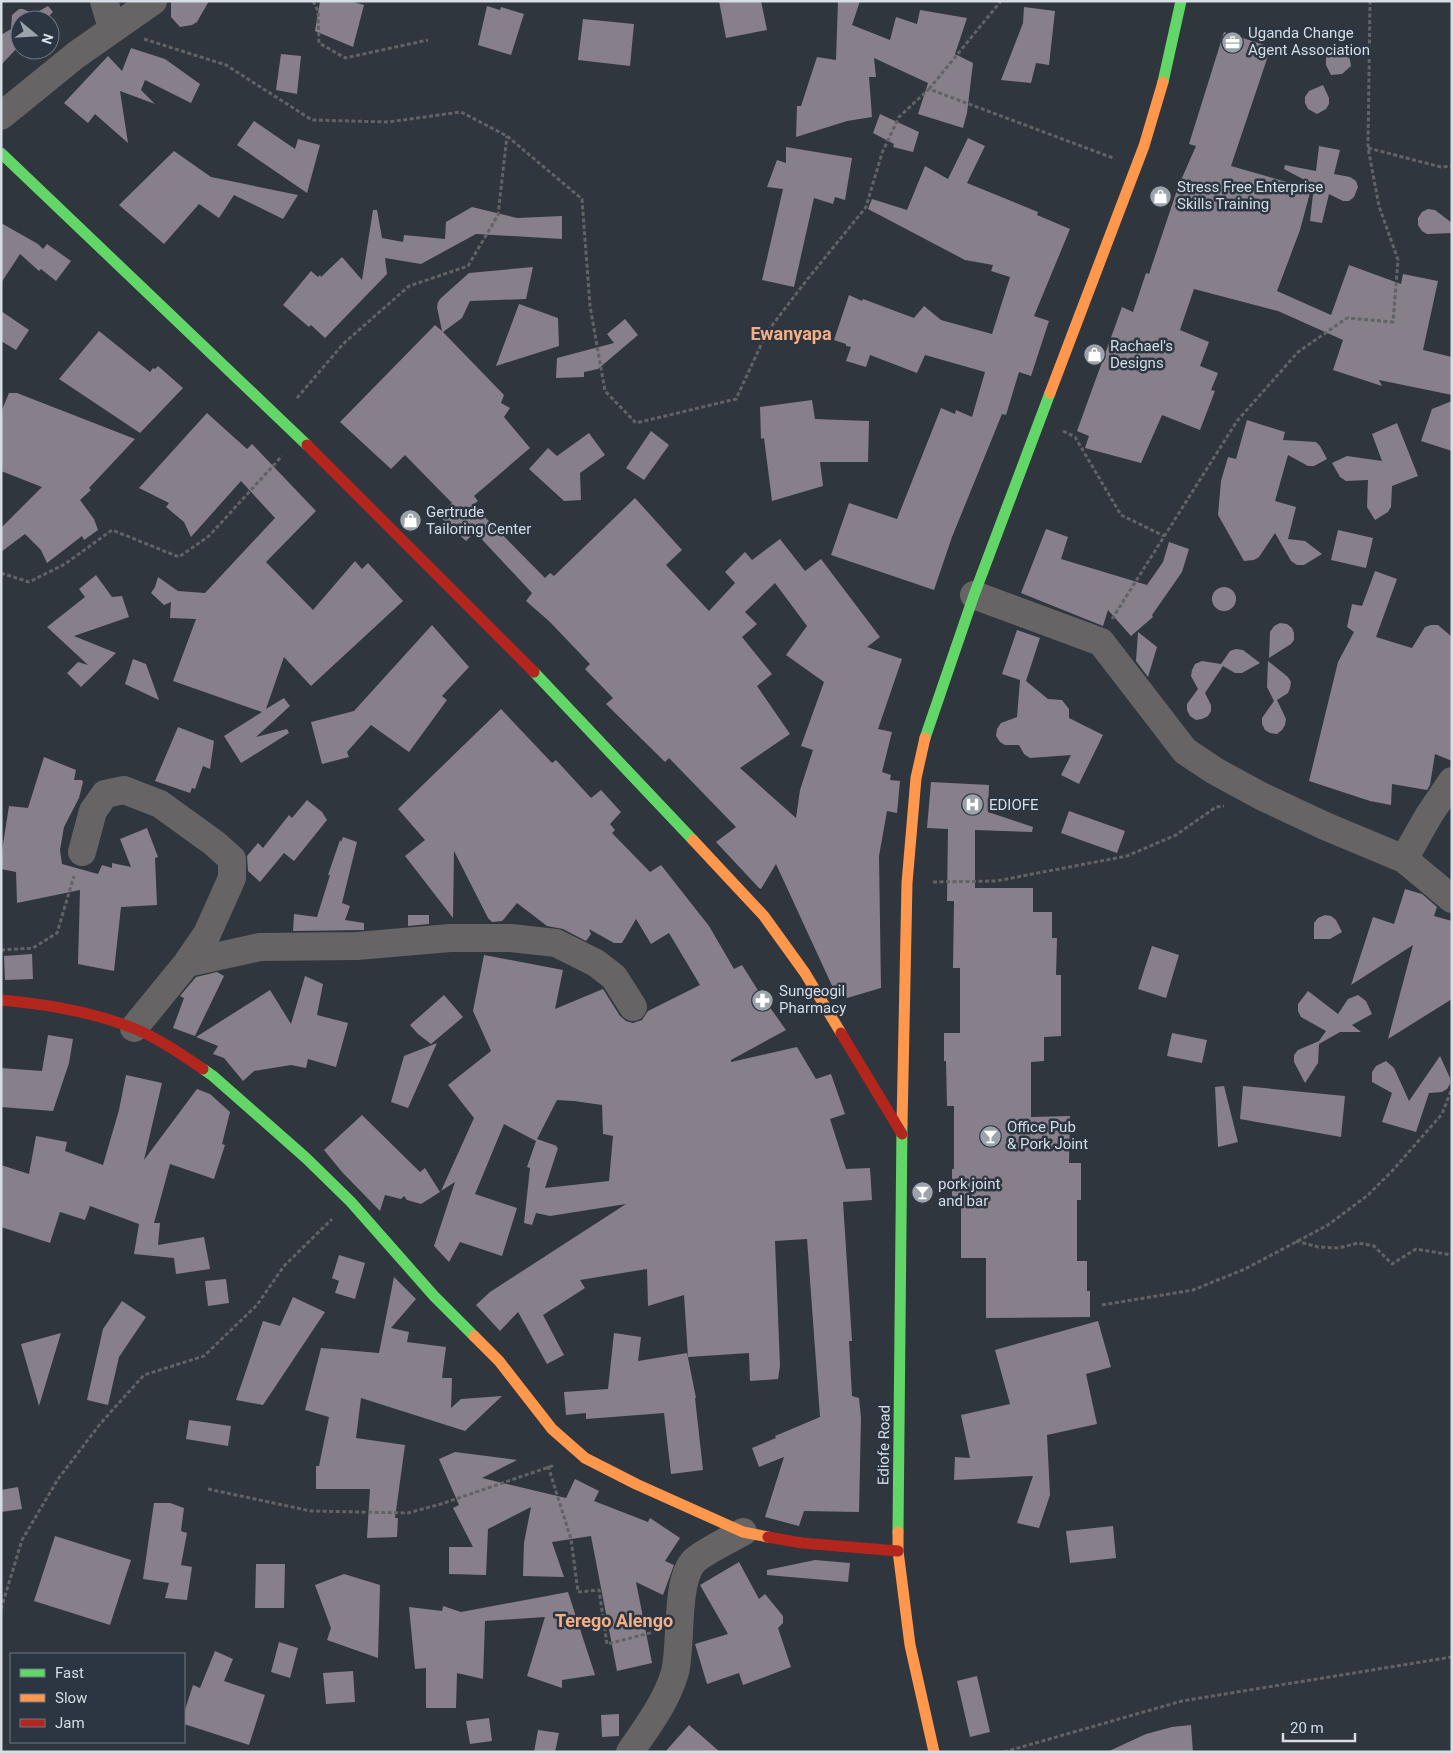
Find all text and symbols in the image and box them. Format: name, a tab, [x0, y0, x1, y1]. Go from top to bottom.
north arrow	[10, 10, 60, 60]
place label: Uganda Change Agent Association	[1248, 24, 1370, 59]
office icon: Uganda Change Agent Association	[1220, 30, 1244, 54]
text: N	[38, 32, 57, 46]
place label: Stress Free Enterprise Skills Training	[1177, 178, 1323, 213]
shop icon: Stress Free Enterprise Skills Training	[1149, 184, 1173, 208]
district label: Ewanyapa	[750, 323, 832, 344]
place label: Rachael's Designs	[1110, 337, 1173, 372]
shop icon: Rachael's Designs	[1082, 343, 1106, 367]
place label: Gertrude Tailoring Center	[426, 503, 531, 538]
shop icon: Gertrude Tailoring Center	[398, 509, 422, 533]
hospital icon: EDIOFE	[961, 793, 985, 817]
place label: EDIOFE	[989, 796, 1039, 814]
place label: Sungeogil Pharmacy	[779, 982, 846, 1017]
pharmacy icon: Sungeogil Pharmacy	[751, 988, 775, 1012]
place label: Office Pub & Pork Joint	[1007, 1118, 1088, 1153]
bar icon: Office Pub & Pork Joint	[979, 1124, 1003, 1148]
place label: pork joint and bar	[938, 1175, 1000, 1210]
bar icon: pork joint and bar	[910, 1181, 934, 1205]
street label: Ediofe Road	[874, 1405, 894, 1485]
district label: Terego Alengo	[555, 1610, 673, 1631]
legend	[10, 1653, 185, 1743]
text: Fast	[55, 1664, 84, 1682]
text: Slow	[55, 1689, 87, 1707]
scale bar	[1283, 1710, 1356, 1742]
text: Jam	[55, 1714, 85, 1732]
text: 20 m	[1290, 1719, 1324, 1737]

